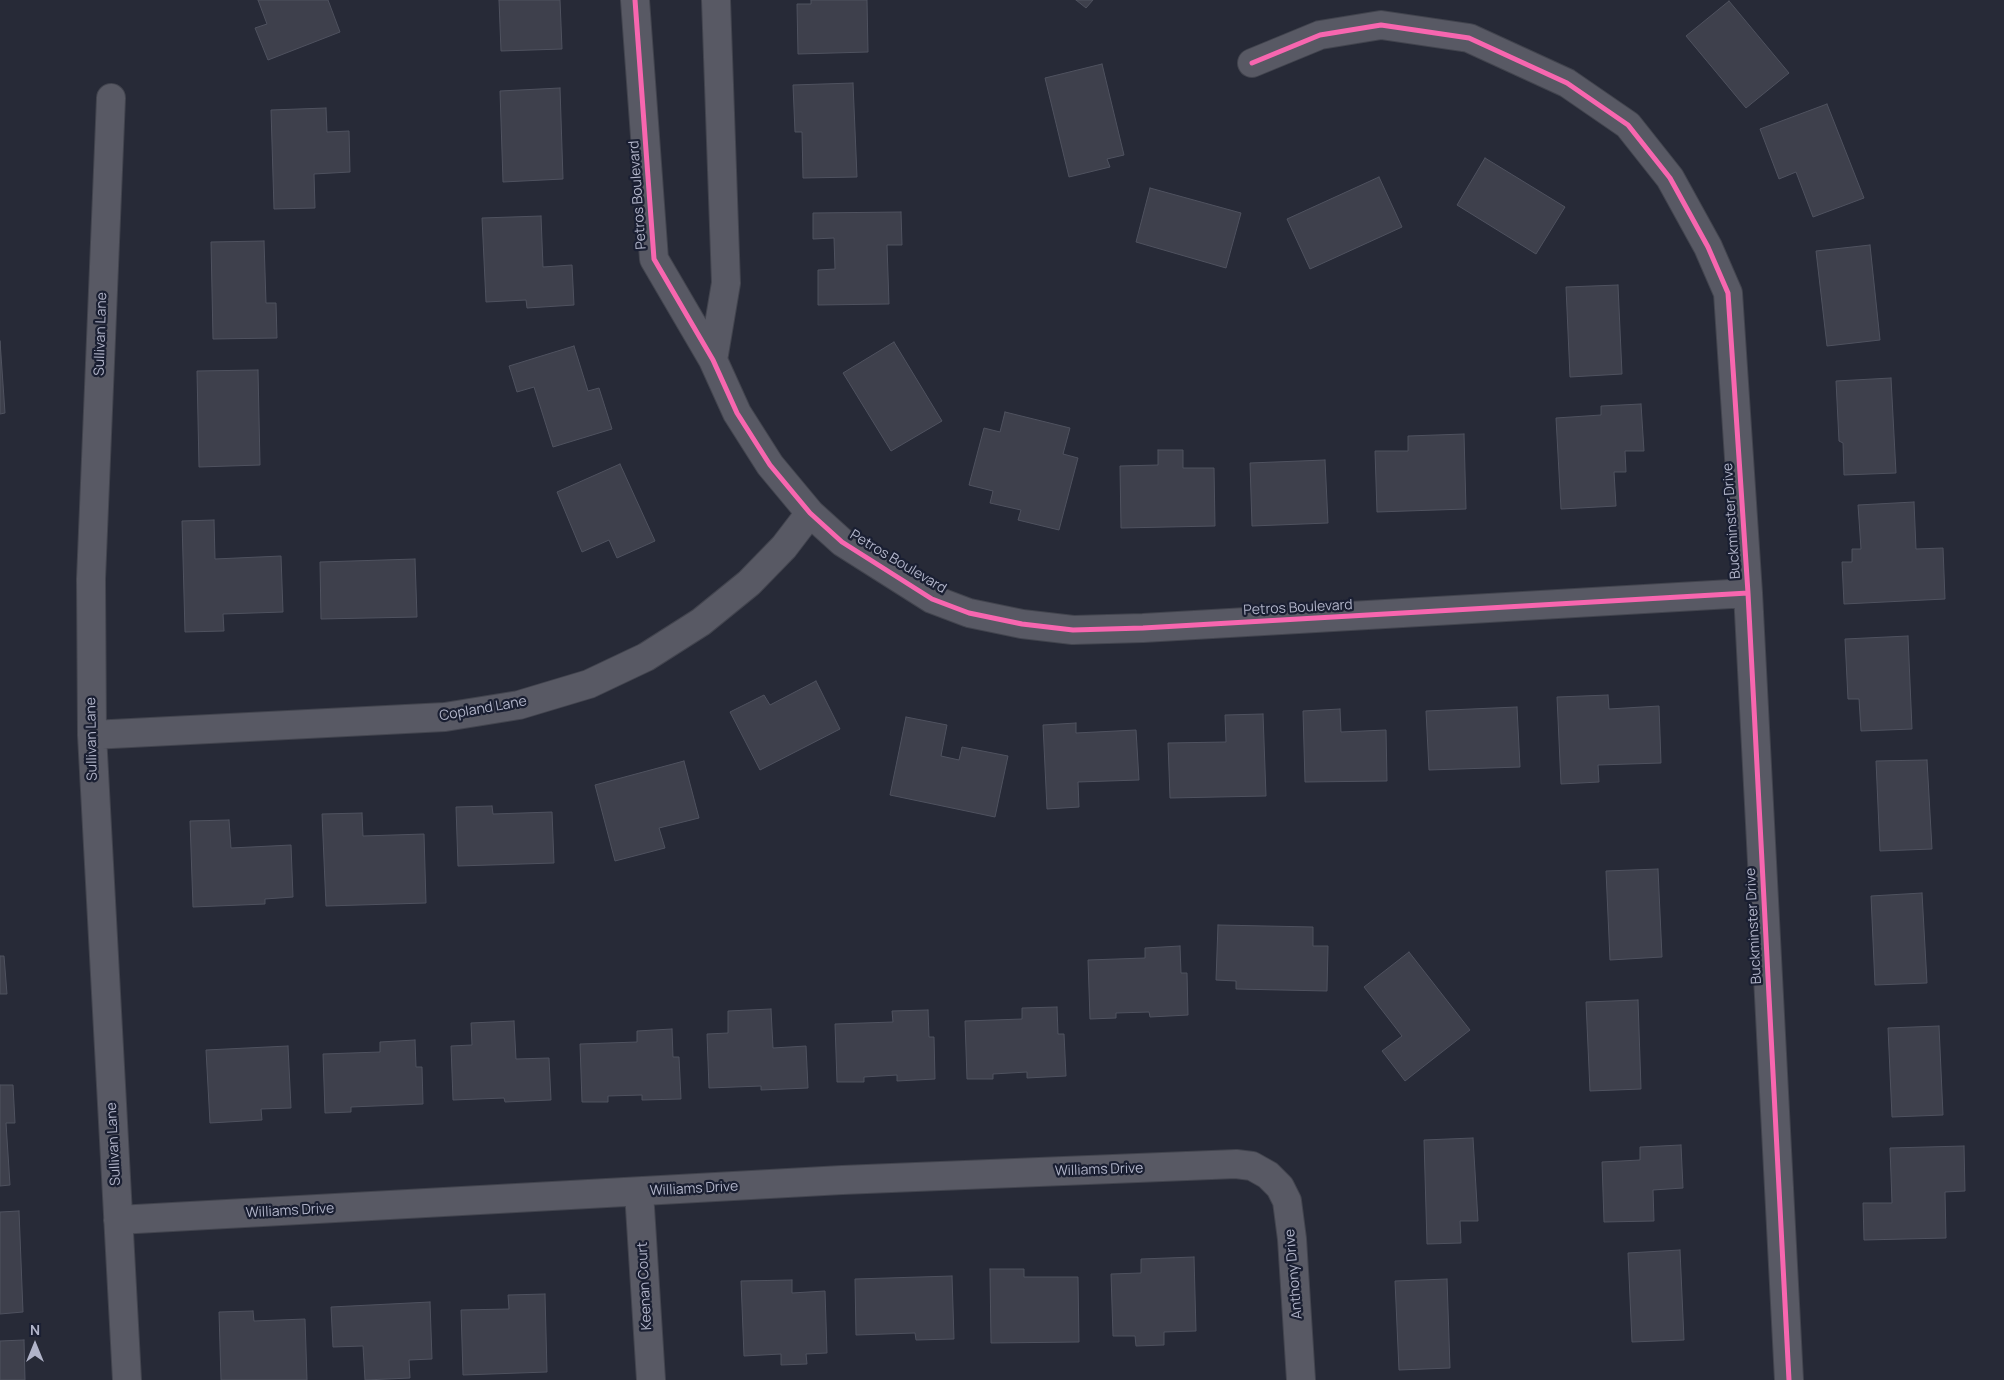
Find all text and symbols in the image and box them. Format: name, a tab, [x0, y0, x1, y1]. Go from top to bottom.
street label: Petros Boulevard	[626, 140, 650, 250]
street label: Sullivan Lane	[91, 292, 111, 376]
street label: Buckminster Drive	[1720, 462, 1744, 580]
street label: Petros Boulevard	[847, 527, 949, 597]
street label: Petros Boulevard	[1243, 597, 1353, 619]
street label: Copland Lane	[438, 693, 528, 725]
street label: Sullivan Lane	[83, 697, 101, 781]
street label: Buckminster Drive	[1743, 867, 1765, 985]
street label: Sullivan Lane	[103, 1102, 125, 1186]
street label: Williams Drive	[1055, 1160, 1143, 1180]
street label: Williams Drive	[649, 1178, 739, 1200]
street label: Williams Drive	[245, 1200, 335, 1222]
street label: Anthony Drive	[1282, 1228, 1306, 1320]
street label: Keenan Court	[634, 1241, 656, 1331]
north arrow	[10, 1320, 60, 1370]
text: N	[30, 1320, 40, 1339]

